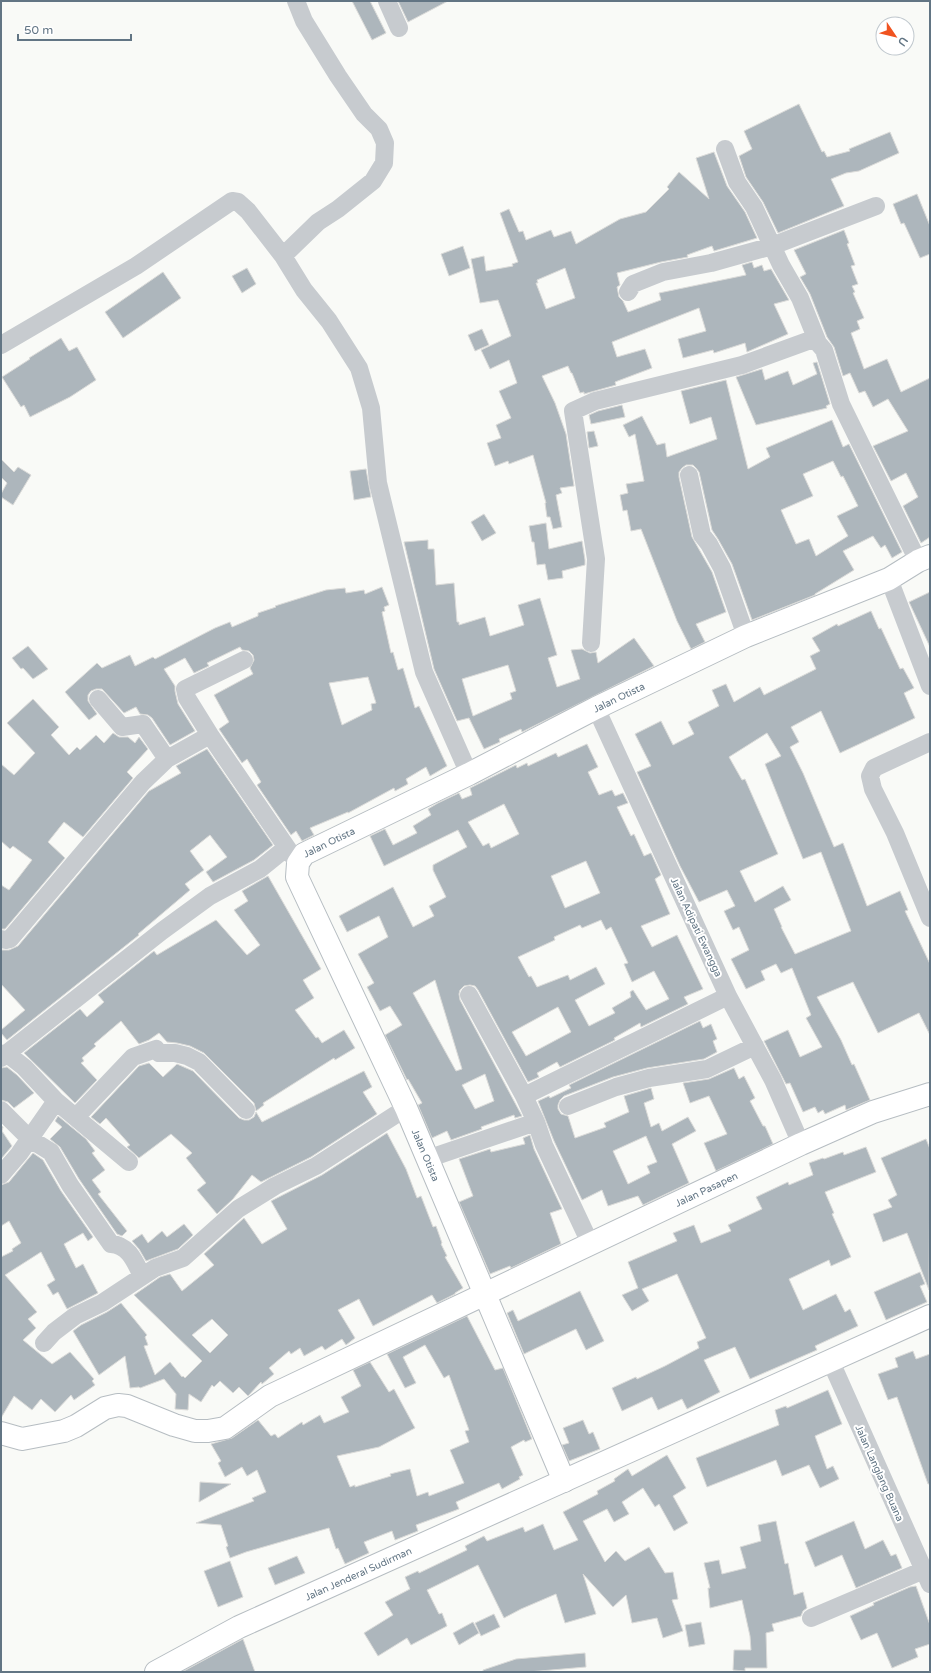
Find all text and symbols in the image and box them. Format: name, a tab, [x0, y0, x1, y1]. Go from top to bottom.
scale bar	[18, 16, 131, 42]
north arrow	[875, 16, 915, 56]
text: 50 m	[24, 23, 53, 37]
text: U	[895, 34, 910, 49]
street label: Jalan Otista	[591, 681, 647, 715]
street label: Jalan Otista	[302, 825, 357, 860]
street label: Jalan Adipati Ewangga	[668, 876, 724, 979]
street label: Jalan Otista	[409, 1127, 441, 1183]
street label: Jalan Pasapen	[673, 1170, 740, 1210]
street label: Jalan Langlang Buana	[852, 1423, 906, 1523]
street label: Jalan Jenderal Sudirman	[303, 1545, 414, 1604]

